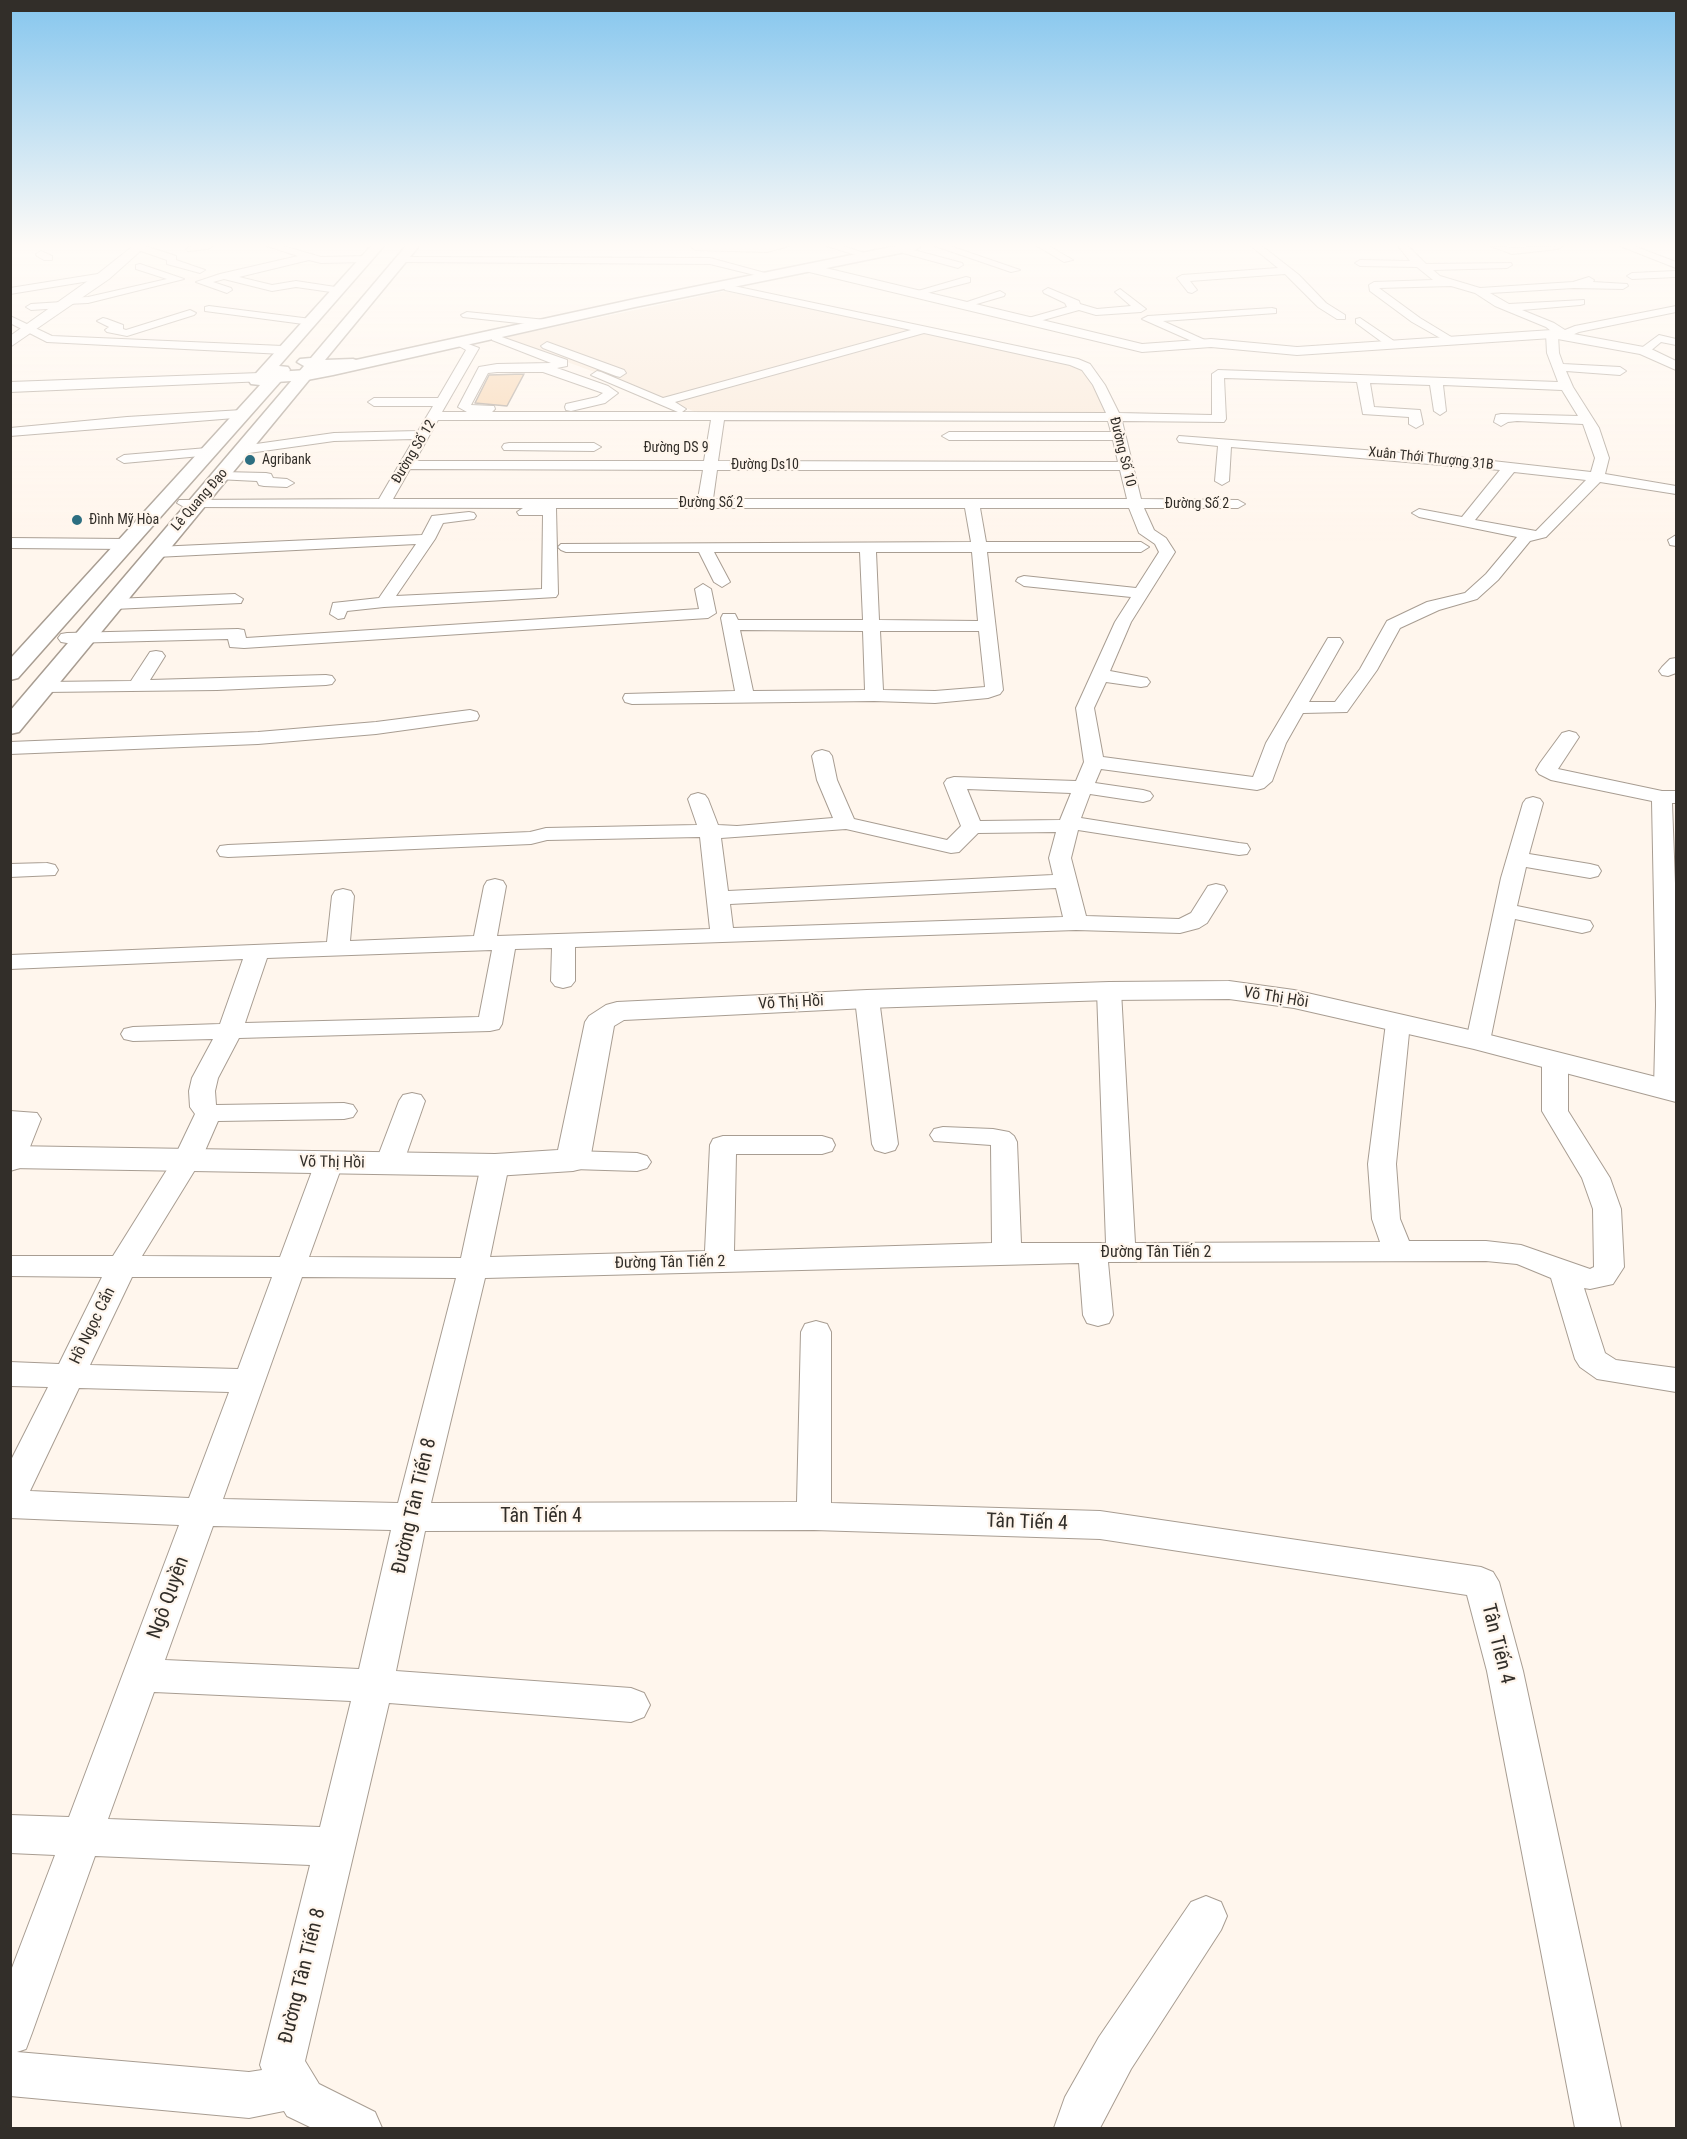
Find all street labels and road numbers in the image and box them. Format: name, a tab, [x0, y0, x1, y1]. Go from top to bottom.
street label: Đường Số 10	[1105, 415, 1139, 489]
street label: Đường Số 12	[388, 417, 440, 487]
street label: Đường DS 9	[643, 440, 709, 456]
street label: Xuân Thới Thượng 31B	[1368, 444, 1494, 474]
street label: Đường Ds10	[731, 457, 799, 473]
street label: Lê Quang Đạo	[168, 465, 232, 535]
street label: Đường Số 2	[679, 495, 743, 511]
street label: Đường Số 2	[1165, 496, 1229, 512]
street label: Võ Thị Hồi	[1242, 983, 1310, 1013]
street label: Võ Thị Hồi	[758, 992, 824, 1014]
street label: Võ Thị Hồi	[299, 1153, 365, 1173]
street label: Đường Tân Tiến 2	[1101, 1243, 1211, 1263]
street label: Đường Tân Tiến 2	[614, 1252, 726, 1274]
street label: Hồ Ngọc Cẩn	[66, 1284, 120, 1368]
street label: Đường Tân Tiến 8	[388, 1436, 442, 1576]
street label: Tân Tiến 4	[500, 1505, 582, 1529]
street label: Tân Tiến 4	[986, 1510, 1068, 1536]
street label: Ngô Quyền	[143, 1554, 195, 1642]
street label: Tân Tiến 4	[1475, 1601, 1519, 1687]
street label: Đường Tân Tiến 8	[275, 1906, 331, 2046]

